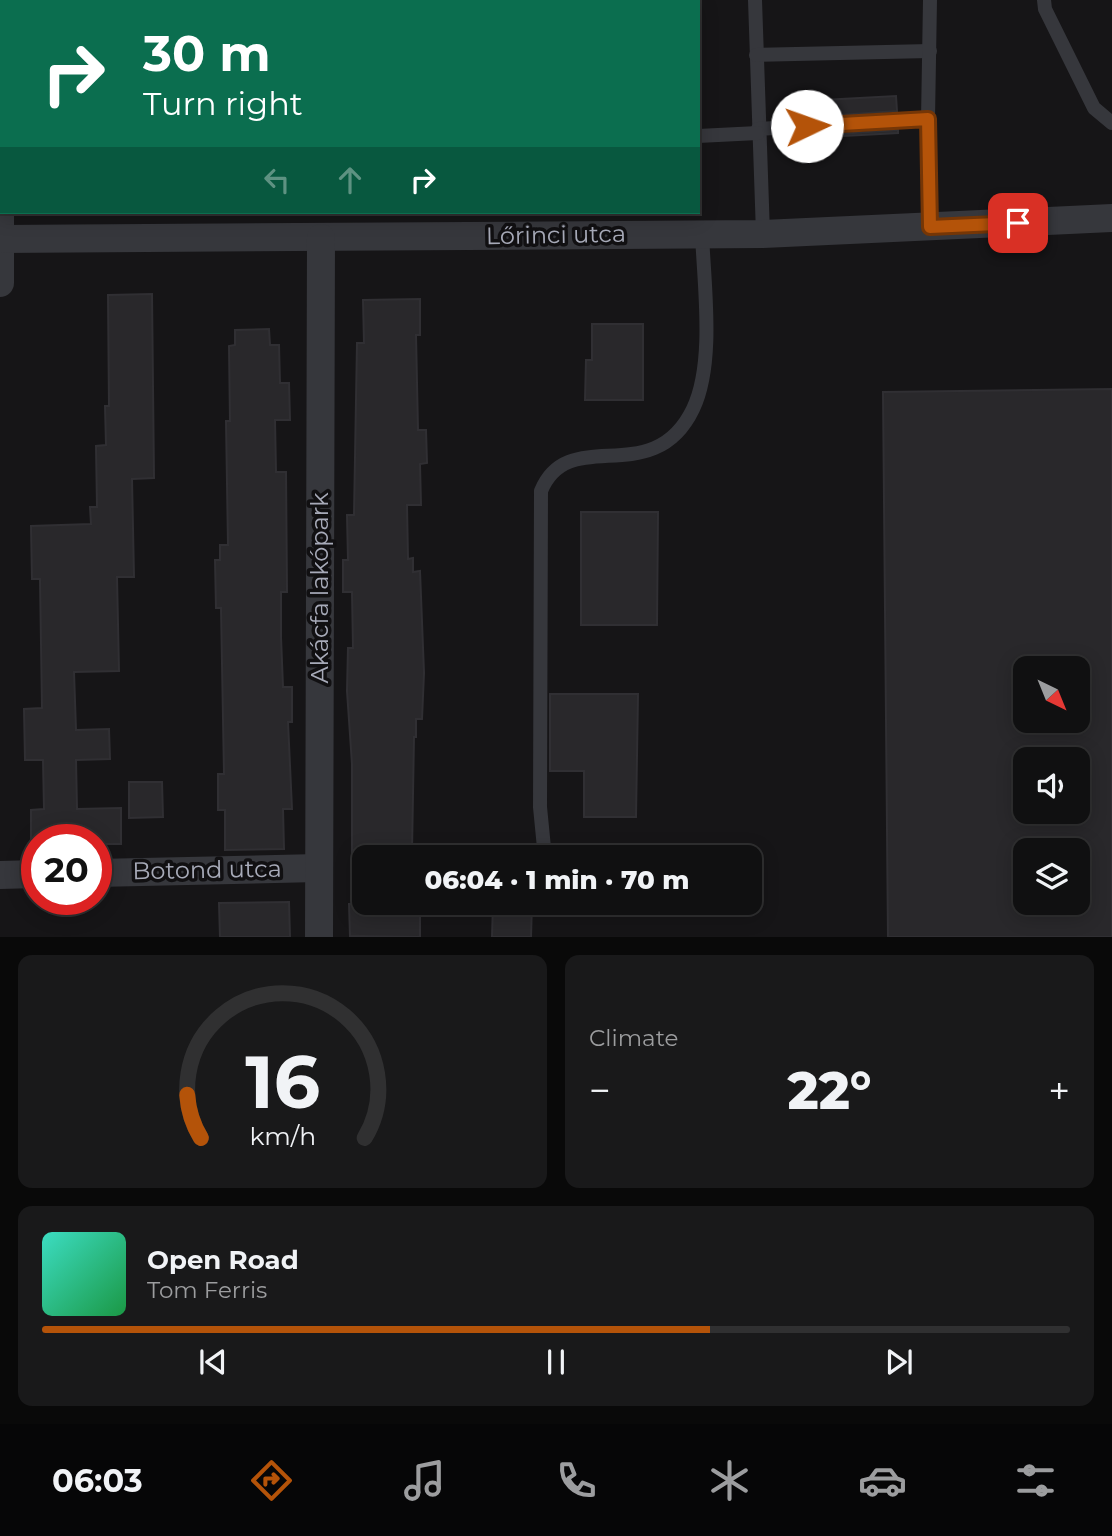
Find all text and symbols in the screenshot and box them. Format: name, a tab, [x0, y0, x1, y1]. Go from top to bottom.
text: 30 m	[143, 24, 271, 83]
icon: right	[28, 28, 119, 119]
text: Turn right	[143, 84, 303, 123]
position arrow	[770, 89, 844, 163]
icon: left	[258, 161, 296, 199]
icon: ahead	[331, 161, 369, 199]
icon: right	[404, 161, 442, 199]
pin	[988, 193, 1048, 253]
icon: arrive	[999, 204, 1037, 242]
street label: Lőrinci utca	[486, 219, 626, 250]
street label: Akácfa lakópark	[305, 492, 334, 684]
north arrow	[1013, 656, 1090, 733]
map controls	[1013, 656, 1090, 915]
button: sound	[1013, 747, 1090, 824]
speed limit sign: 20	[21, 824, 112, 915]
button: layers	[1013, 838, 1090, 915]
street label: Botond utca	[132, 854, 282, 885]
text: 06:04 · 1 min · 70 m	[424, 864, 690, 896]
text: Climate	[589, 1024, 678, 1052]
text: 16	[245, 1038, 320, 1126]
text: 22°	[788, 1059, 871, 1122]
text: −	[589, 1067, 611, 1114]
text: +	[1048, 1067, 1070, 1114]
text: km/h	[249, 1120, 316, 1150]
text: Open Road	[147, 1244, 299, 1276]
text: Tom Ferris	[147, 1276, 267, 1304]
icon: previous	[194, 1343, 232, 1381]
icon: pause	[537, 1343, 575, 1381]
icon: next	[880, 1343, 918, 1381]
icon: directions	[247, 1456, 296, 1505]
icon: music	[400, 1456, 449, 1505]
icon: phone	[552, 1456, 601, 1505]
icon: climate	[705, 1456, 754, 1505]
icon: car	[858, 1456, 907, 1505]
icon: filters	[1011, 1456, 1060, 1505]
text: 06:03	[52, 1461, 143, 1500]

